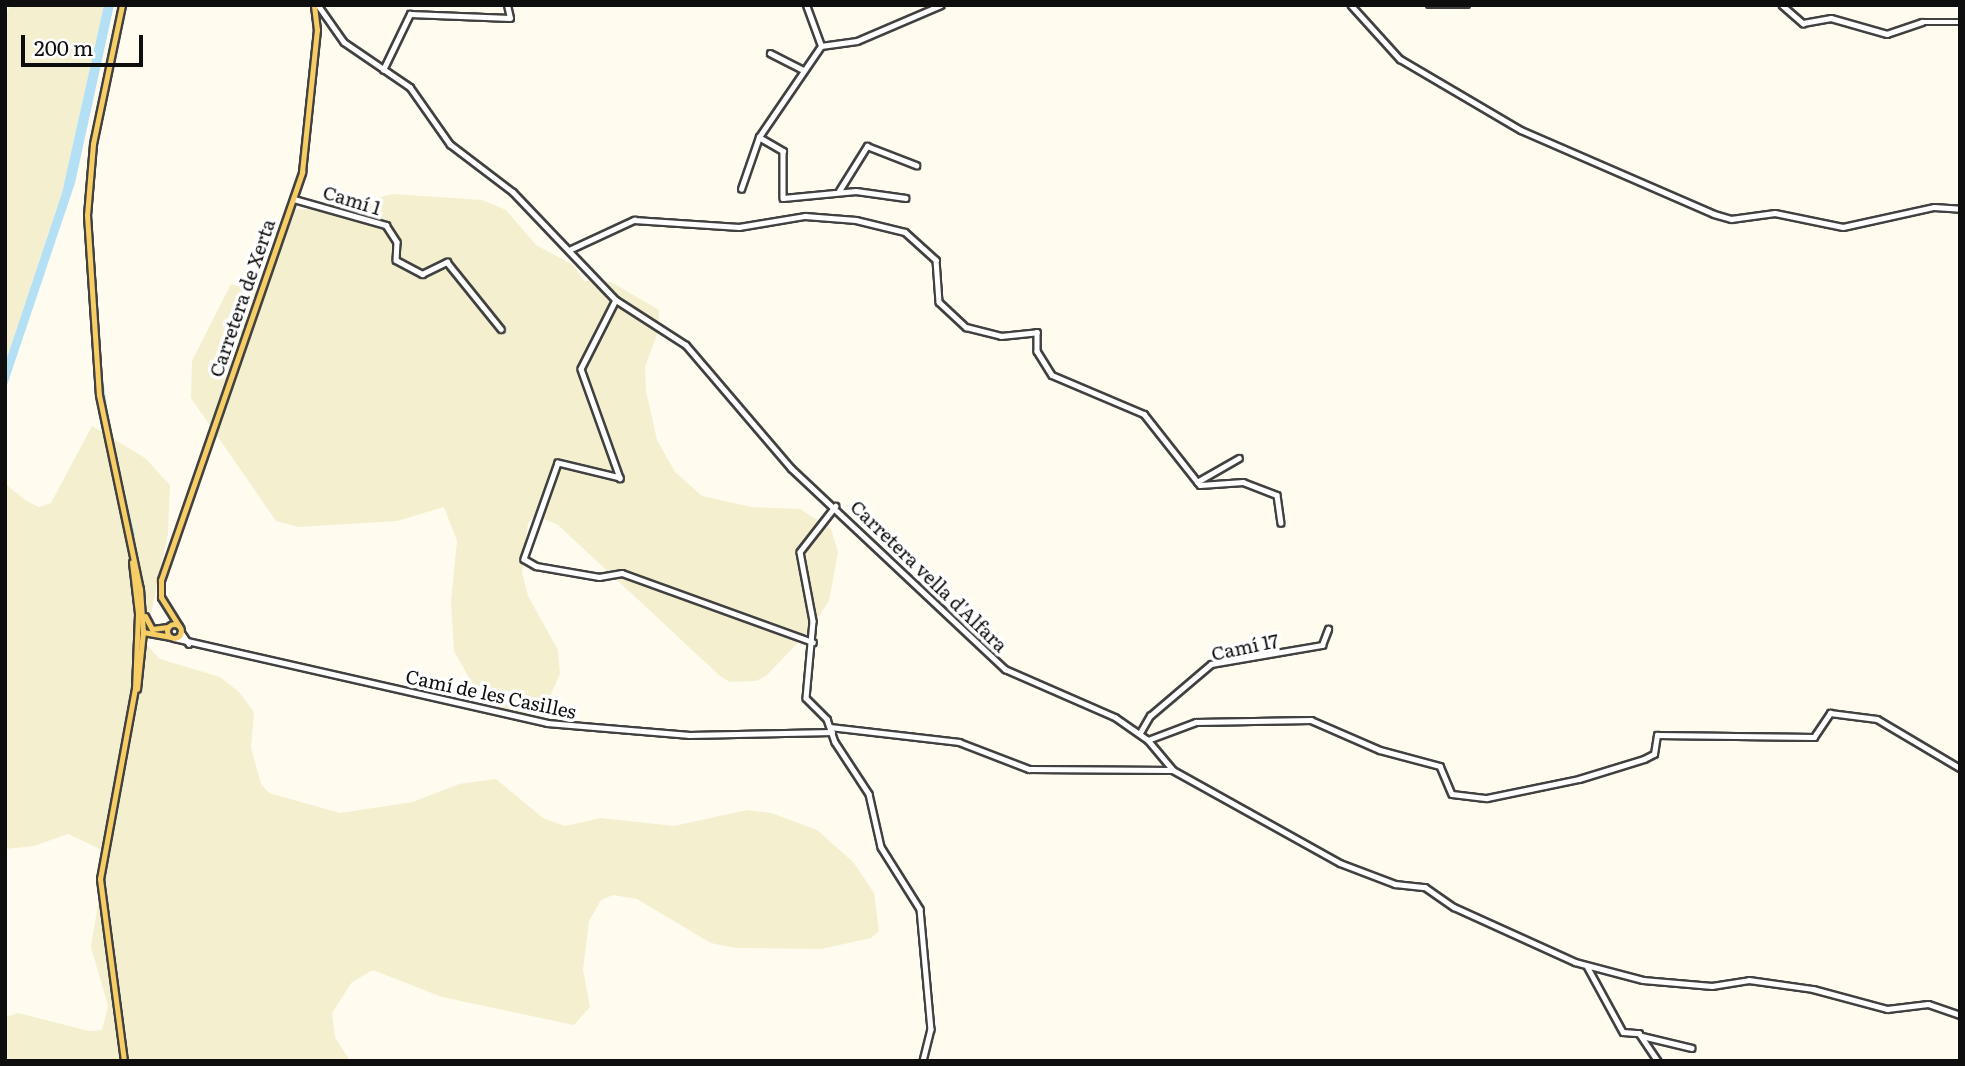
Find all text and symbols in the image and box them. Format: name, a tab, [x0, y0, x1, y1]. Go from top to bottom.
scale bar	[24, 21, 147, 65]
text: 200 m	[34, 31, 94, 62]
street label: Camí 1	[320, 180, 384, 220]
street label: Carretera de Xerta	[204, 216, 280, 380]
street label: Carretera vella d'Alfara	[846, 495, 1012, 657]
street label: Camí 17	[1209, 629, 1281, 665]
street label: Camí de les Casilles	[404, 665, 578, 723]

